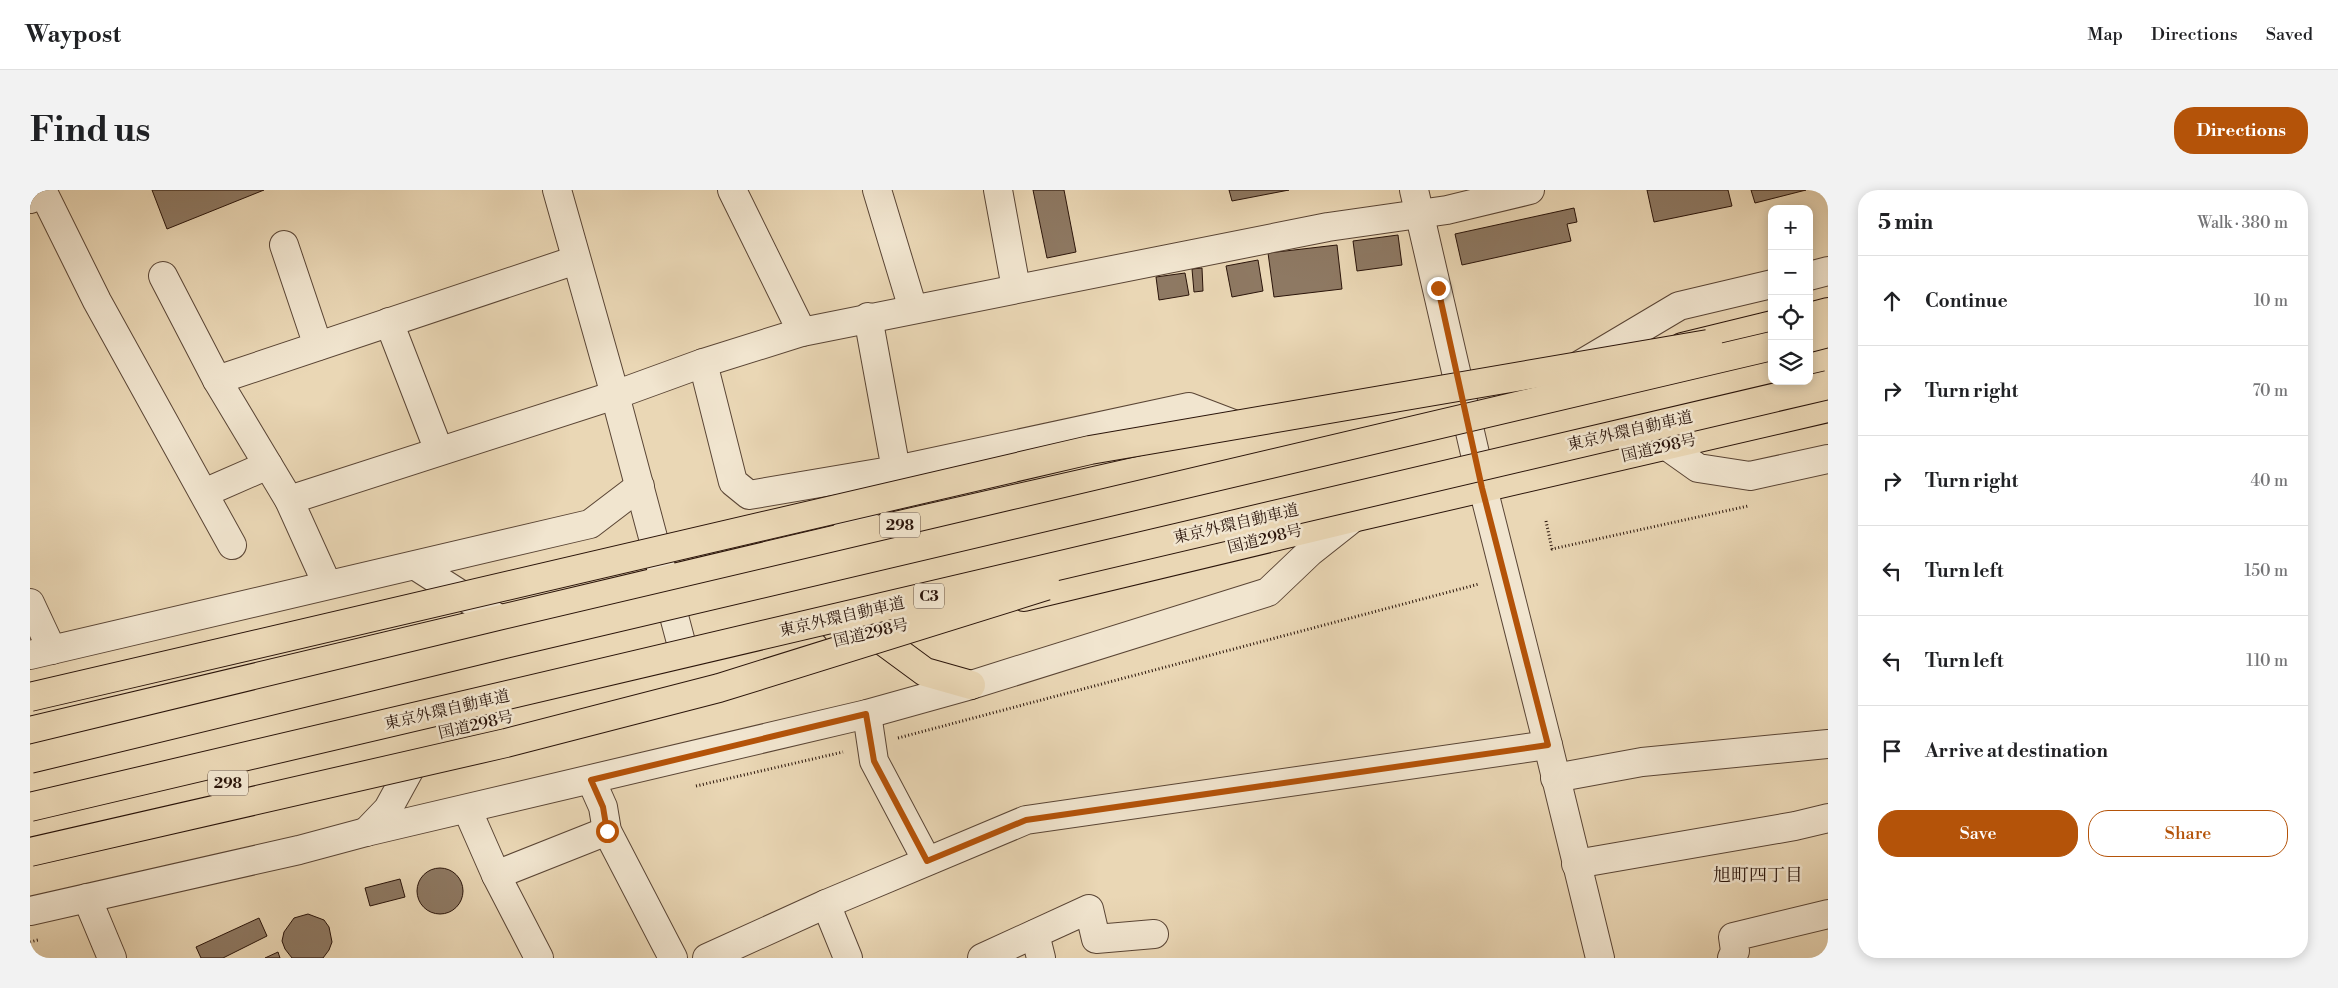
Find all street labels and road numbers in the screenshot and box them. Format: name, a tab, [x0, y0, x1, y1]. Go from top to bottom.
street label: 東京外環自動車道	[1565, 407, 1695, 455]
street label: 国道298号	[1619, 430, 1699, 466]
street label: 東京外環自動車道	[1171, 500, 1301, 548]
road number: 298	[880, 512, 920, 538]
street label: 国道298号	[1225, 520, 1305, 558]
road number: C3	[914, 584, 944, 608]
street label: 東京外環自動車道	[777, 593, 907, 641]
street label: 国道298号	[831, 615, 911, 651]
street label: 東京外環自動車道	[382, 686, 512, 734]
street label: 国道298号	[436, 707, 516, 743]
road number: 298	[208, 770, 248, 796]

